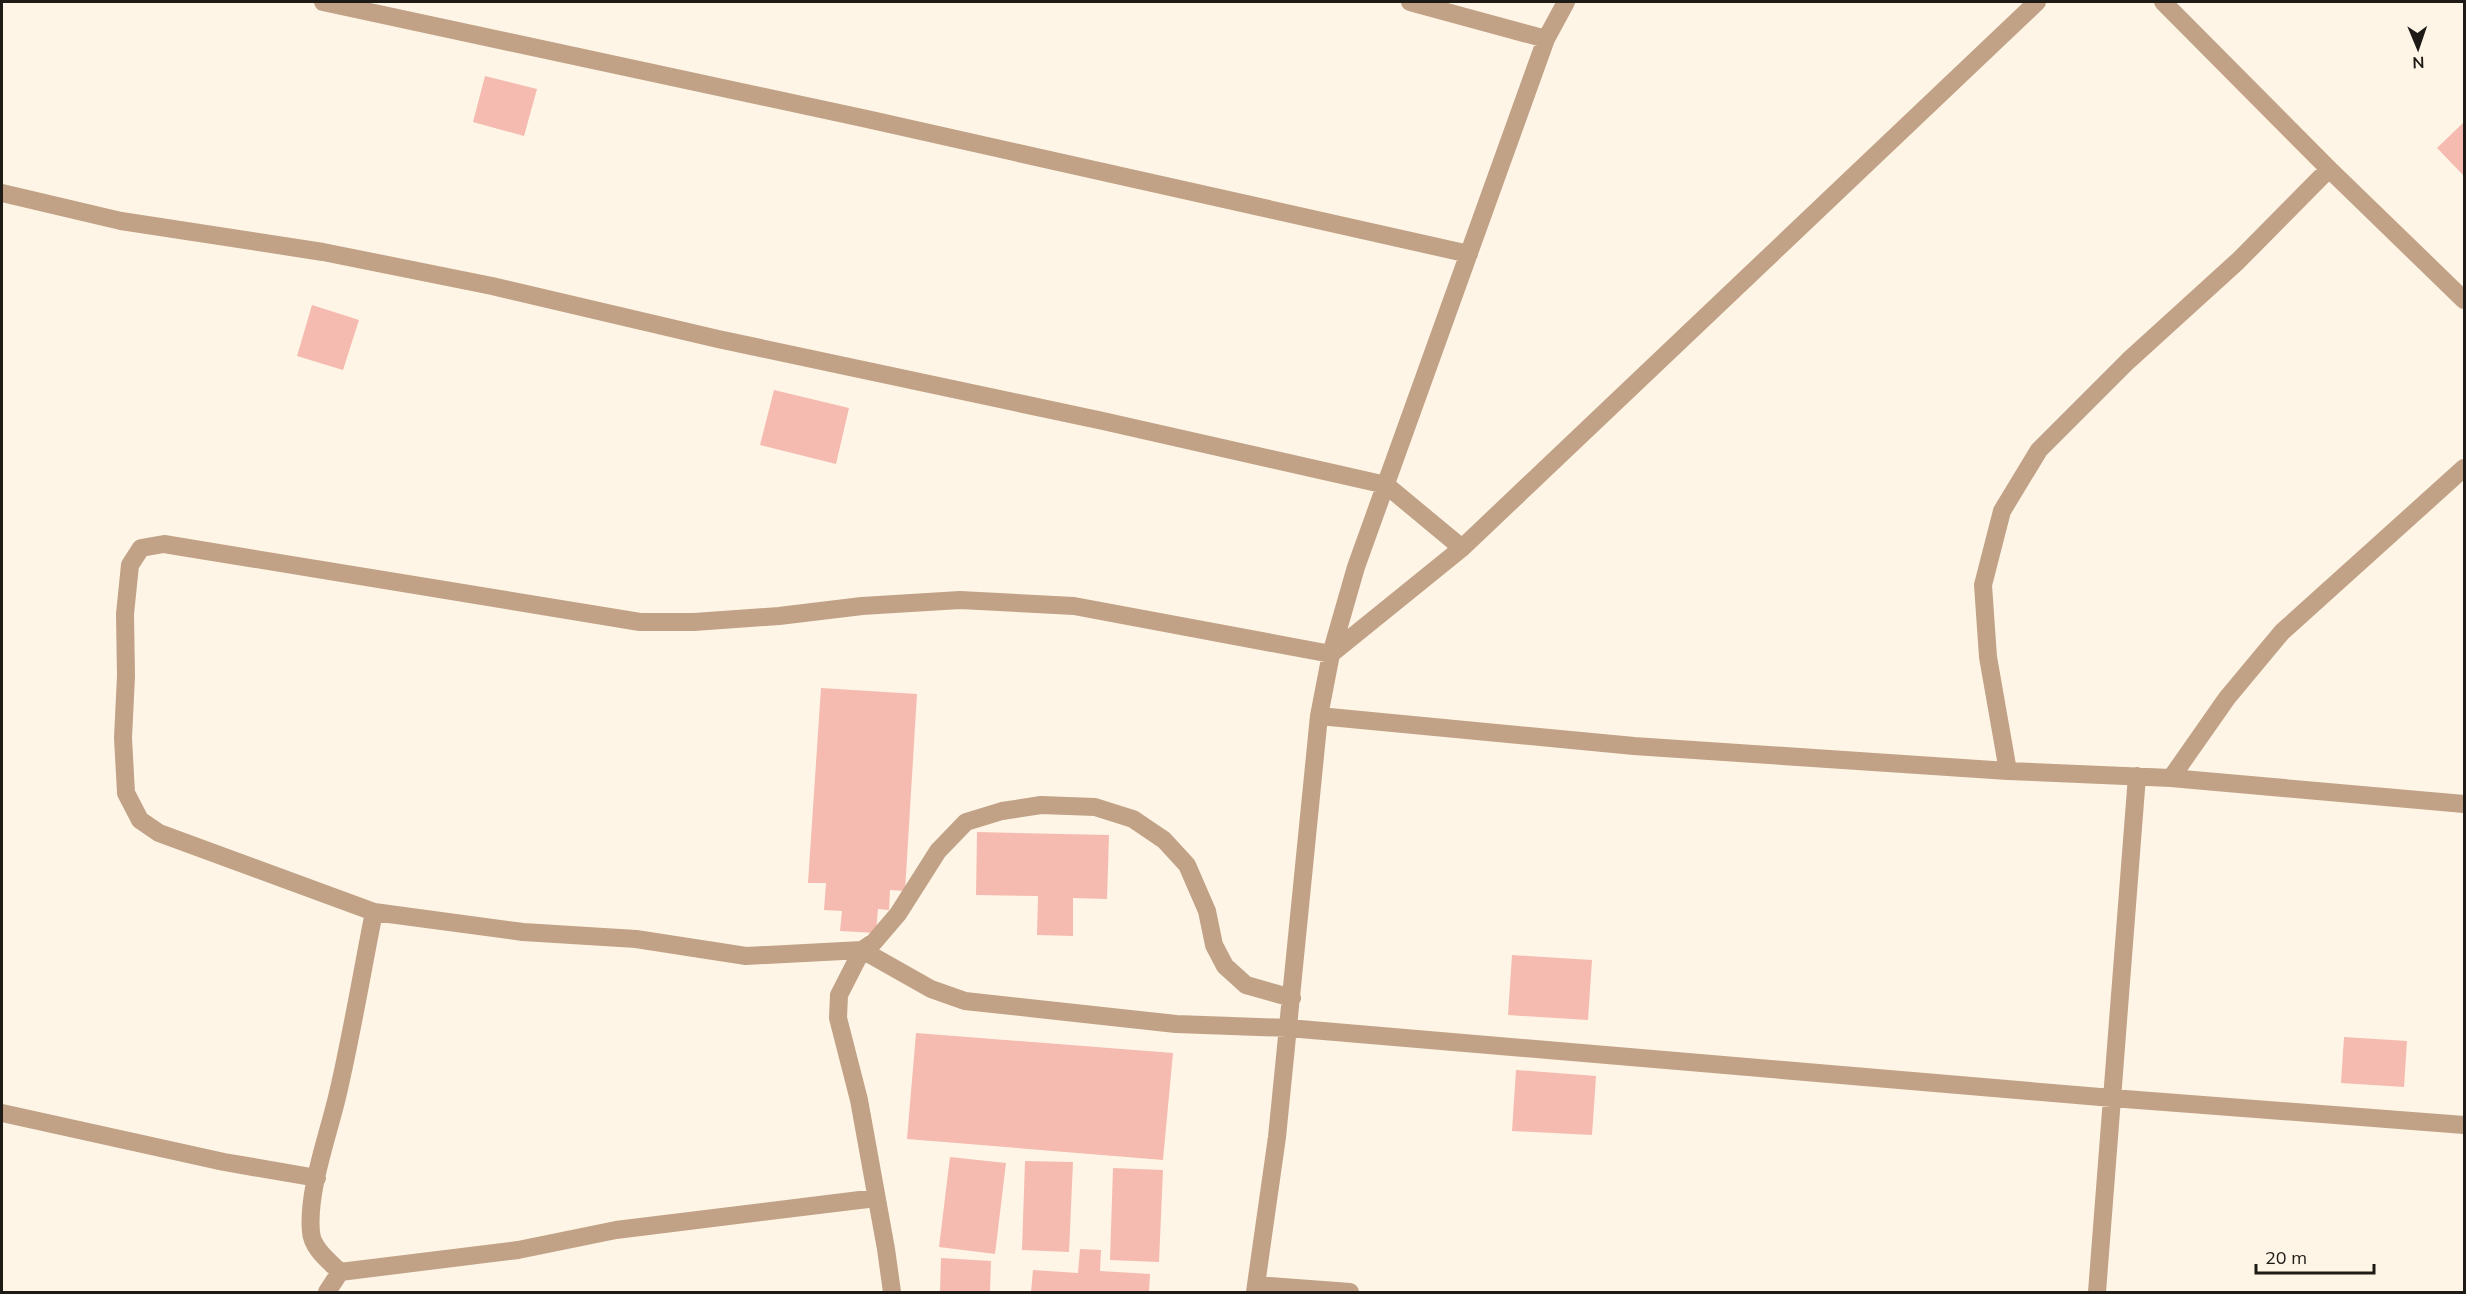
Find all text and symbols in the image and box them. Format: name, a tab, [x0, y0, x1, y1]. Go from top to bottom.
north arrow	[2388, 18, 2448, 78]
text: N	[2412, 53, 2425, 73]
scale bar	[2256, 1237, 2374, 1275]
text: 20 m	[2265, 1246, 2307, 1269]

